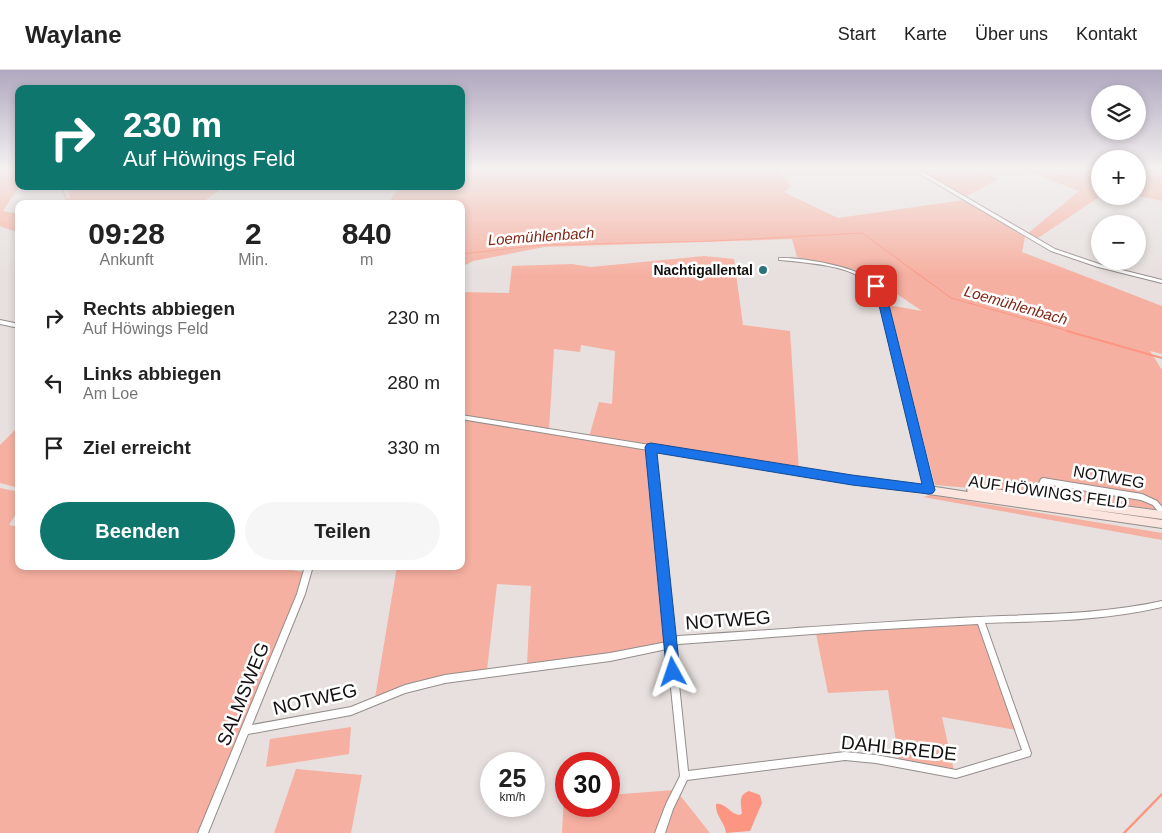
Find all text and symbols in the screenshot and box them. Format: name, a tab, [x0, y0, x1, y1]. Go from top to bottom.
text: Waylane	[25, 21, 121, 48]
text: Start	[838, 24, 876, 44]
text: Karte	[904, 24, 947, 44]
text: Über uns	[975, 24, 1048, 44]
text: Kontakt	[1076, 24, 1137, 44]
map controls	[1091, 85, 1146, 270]
button: layers	[1091, 85, 1146, 140]
icon: right	[40, 105, 105, 170]
text: 230 m	[123, 105, 222, 144]
text: Auf Höwings Feld	[123, 146, 295, 171]
button: +	[1091, 150, 1146, 205]
button: −	[1091, 215, 1146, 270]
text: 09:28	[88, 217, 165, 250]
text: 2	[245, 217, 262, 250]
text: 840	[342, 217, 392, 250]
water label: Loemühlenbach	[487, 224, 595, 248]
text: Ankunft	[99, 251, 154, 268]
text: Min.	[238, 251, 268, 268]
text: m	[360, 251, 373, 268]
place label: Nachtigallental	[653, 262, 753, 278]
marker: Nachtigallental	[757, 264, 769, 276]
pin	[855, 265, 897, 307]
icon: arrive	[862, 272, 890, 300]
water label: Loemühlenbach	[962, 282, 1070, 328]
text: Rechts abbiegen	[83, 298, 235, 319]
icon: right	[40, 304, 68, 332]
text: 230 m	[387, 307, 440, 328]
text: Auf Höwings Feld	[83, 320, 208, 337]
text: Links abbiegen	[83, 363, 221, 384]
icon: left	[40, 369, 68, 397]
text: 280 m	[387, 372, 440, 393]
text: Am Loe	[83, 385, 138, 402]
icon: arrive	[40, 434, 68, 462]
text: Ziel erreicht	[83, 437, 191, 458]
text: 330 m	[387, 437, 440, 458]
street label: NOTWEG	[1072, 462, 1146, 492]
street label: AUF HÖWINGS FELD	[968, 472, 1128, 512]
button: Beenden	[40, 502, 235, 560]
button: Teilen	[245, 502, 440, 560]
street label: NOTWEG	[685, 607, 771, 633]
street label: SALMSWEG	[213, 639, 273, 749]
position arrow	[646, 645, 698, 697]
street label: NOTWEG	[271, 679, 359, 719]
street label: DAHLBREDE	[840, 731, 958, 765]
speed limit sign: 30	[555, 752, 620, 817]
text: 25	[499, 764, 526, 792]
text: km/h	[499, 790, 526, 804]

